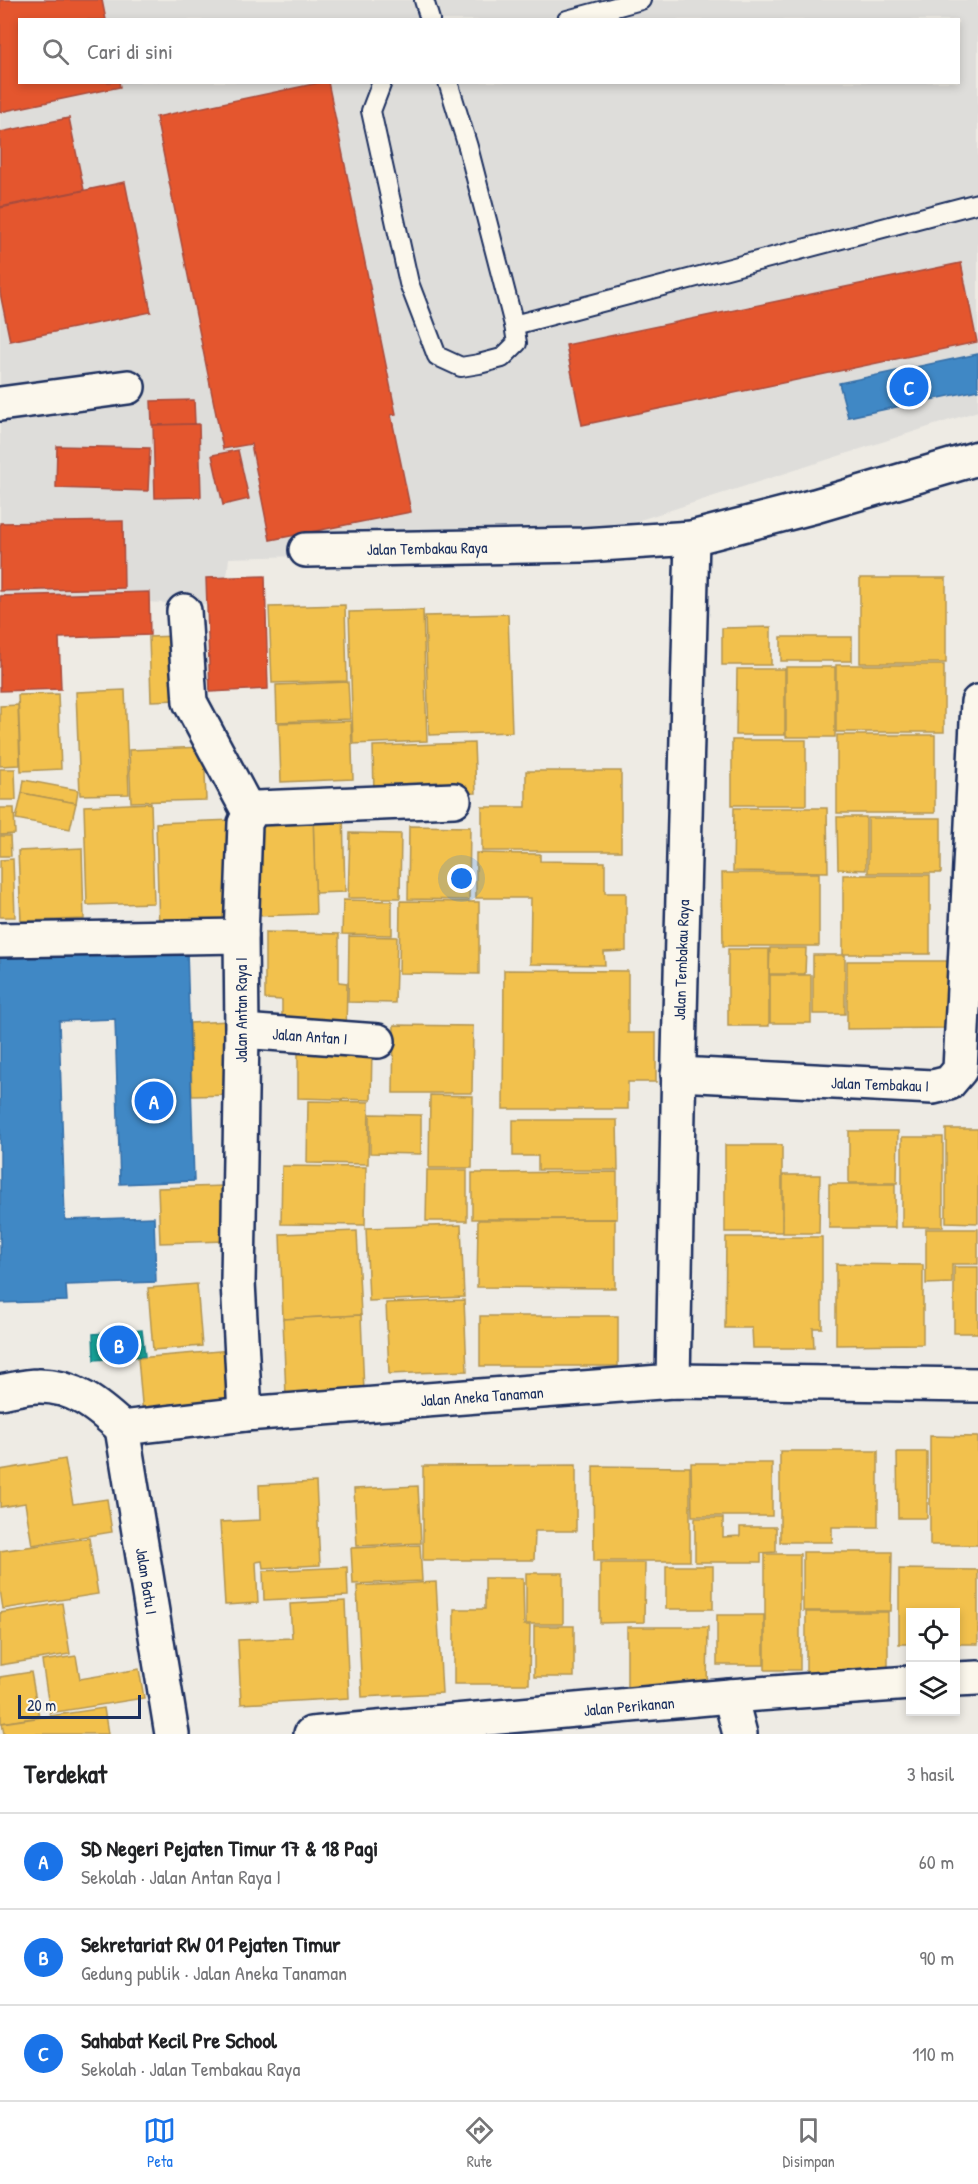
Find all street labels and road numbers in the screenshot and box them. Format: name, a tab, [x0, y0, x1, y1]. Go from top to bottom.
street label: Jalan Tembakau Raya	[366, 536, 488, 560]
street label: Jalan Tembakau Raya	[668, 899, 694, 1021]
street label: Jalan Antan Raya I	[230, 957, 252, 1063]
street label: Jalan Antan I	[272, 1022, 348, 1050]
street label: Jalan Tembakau I	[831, 1071, 929, 1097]
street label: Jalan Aneka Tanaman	[420, 1381, 544, 1411]
street label: Jalan Batu I	[131, 1546, 163, 1616]
street label: Jalan Perikanan	[583, 1691, 675, 1721]

